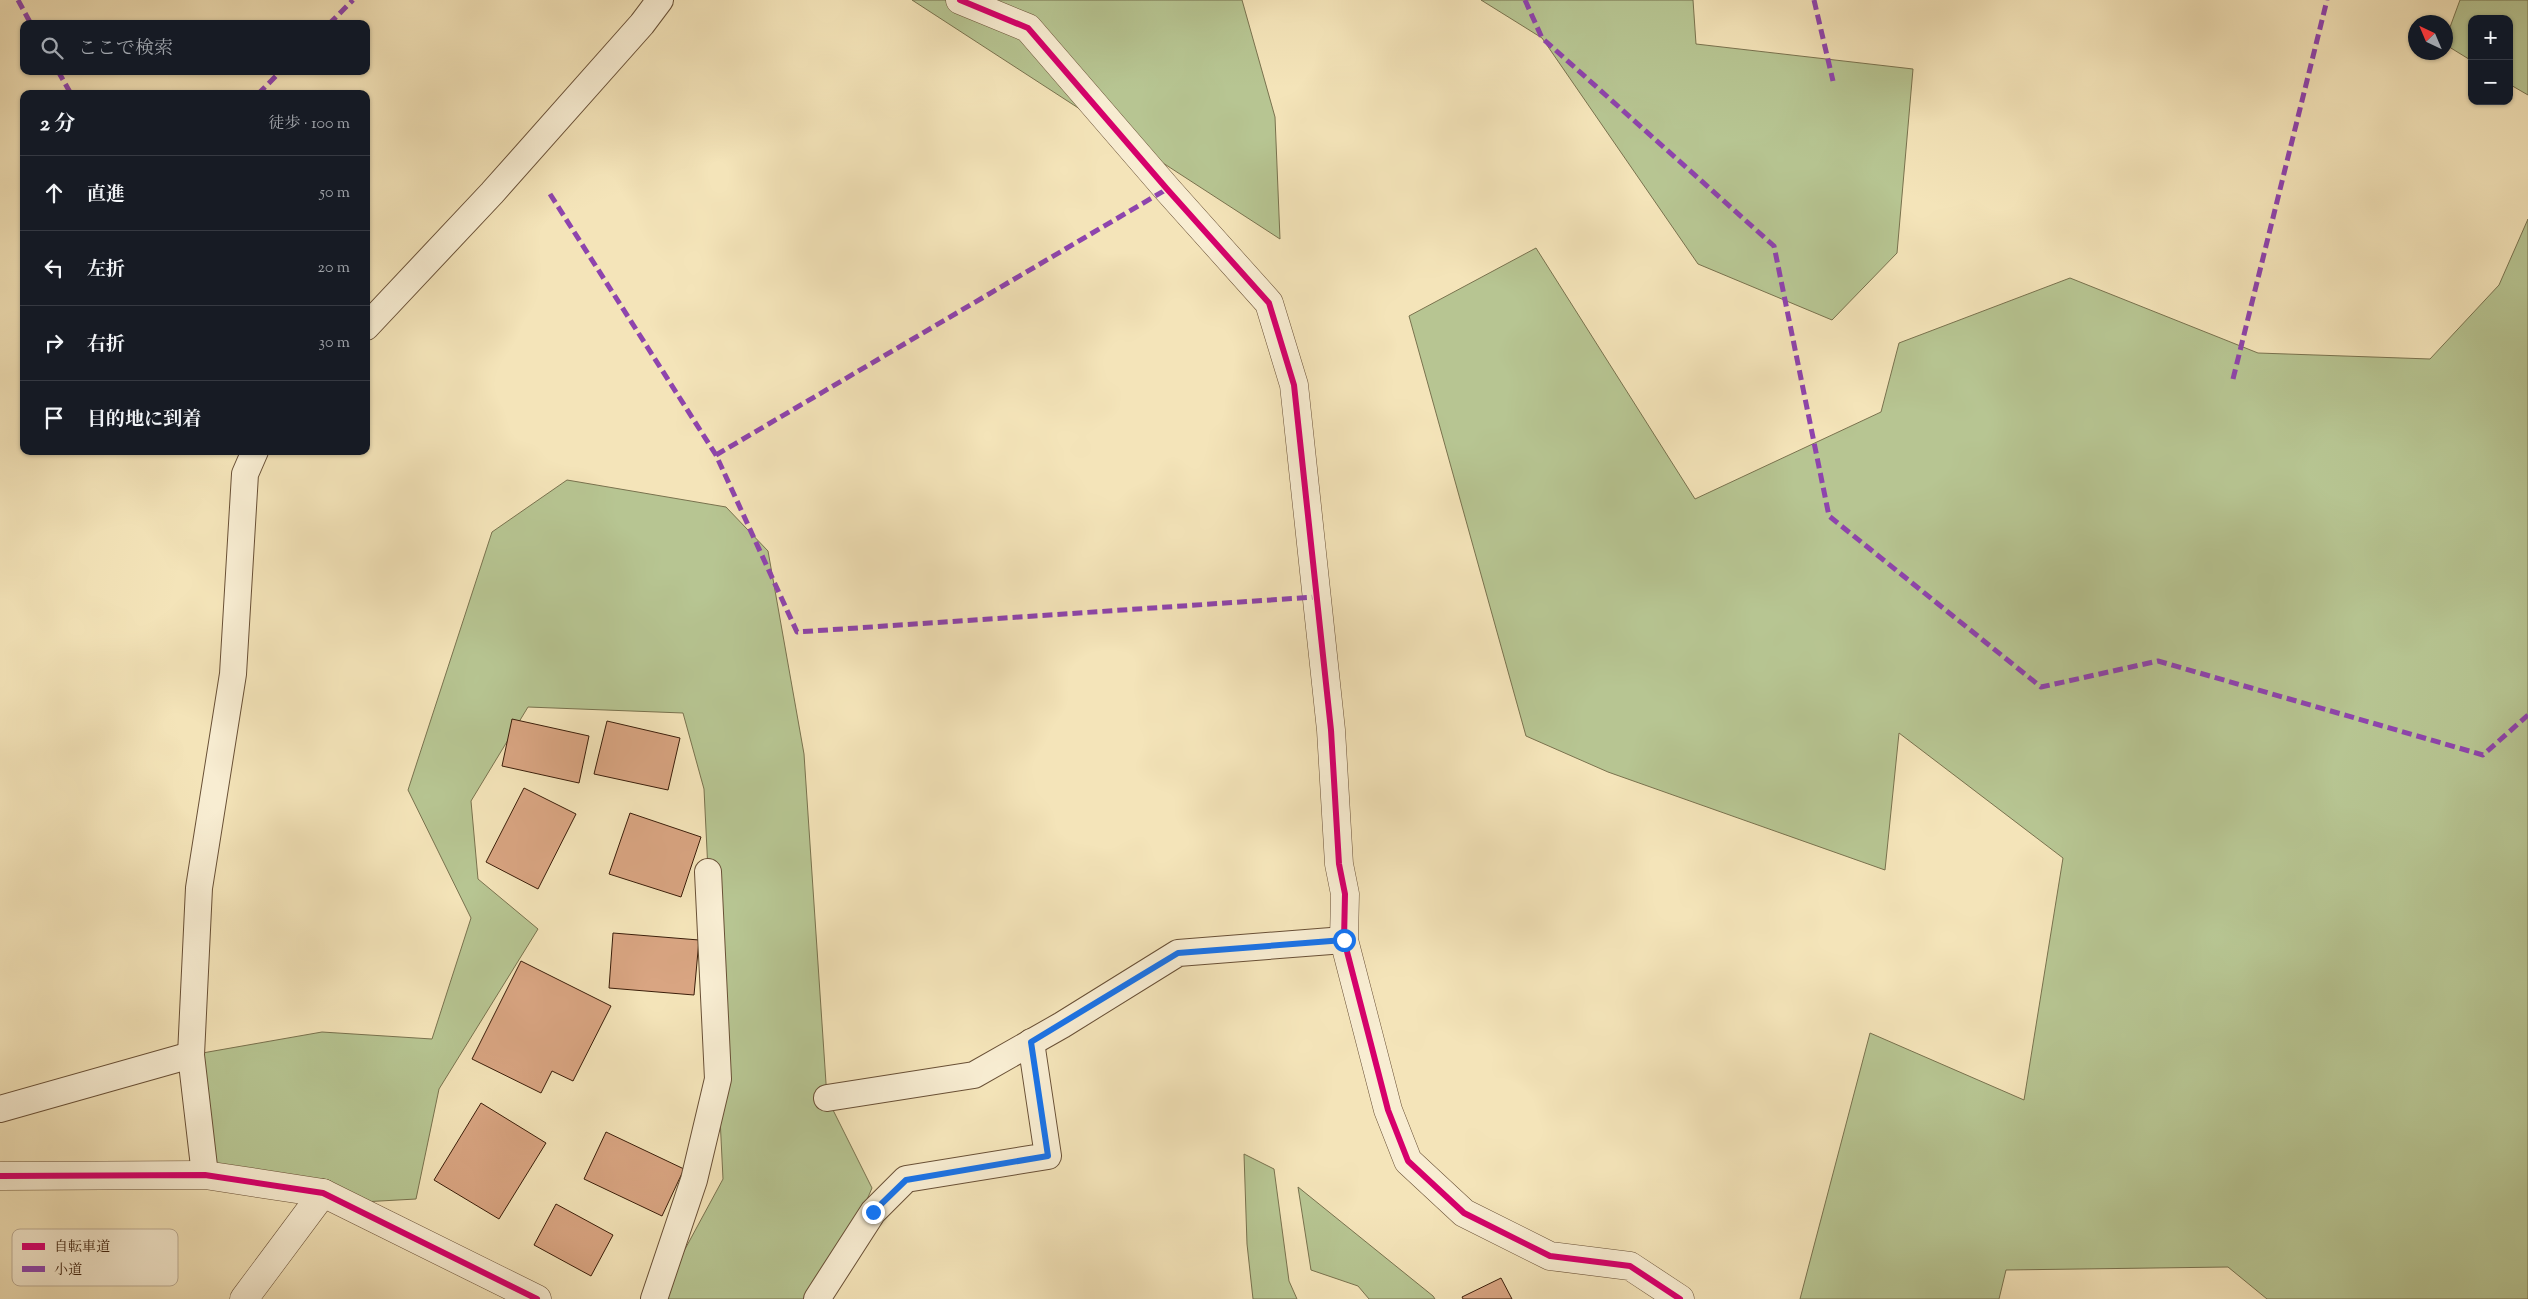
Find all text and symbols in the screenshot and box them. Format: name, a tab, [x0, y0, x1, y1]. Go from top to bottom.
north arrow	[2408, 15, 2453, 60]
map controls	[2468, 15, 2513, 105]
button: +	[2468, 15, 2513, 60]
search box	[20, 20, 370, 75]
icon: search	[38, 34, 66, 62]
text: ここで検索	[78, 36, 173, 63]
button: −	[2468, 60, 2513, 105]
text: 2 分	[40, 110, 75, 140]
text: 徒歩 · 100 m	[268, 113, 350, 136]
icon: ahead	[40, 179, 68, 207]
text: 直進	[87, 182, 125, 209]
text: 50 m	[319, 182, 350, 205]
icon: left	[40, 254, 68, 282]
text: 左折	[87, 257, 125, 284]
text: 20 m	[317, 257, 350, 280]
icon: right	[40, 329, 68, 357]
text: 右折	[87, 332, 125, 359]
text: 30 m	[319, 332, 350, 355]
icon: arrive	[40, 404, 68, 432]
text: 目的地に到着	[87, 407, 201, 434]
route start	[1333, 929, 1356, 952]
route end	[862, 1201, 885, 1224]
legend	[12, 1229, 178, 1286]
text: 自転車道	[54, 1238, 110, 1258]
text: 小道	[54, 1261, 82, 1281]

